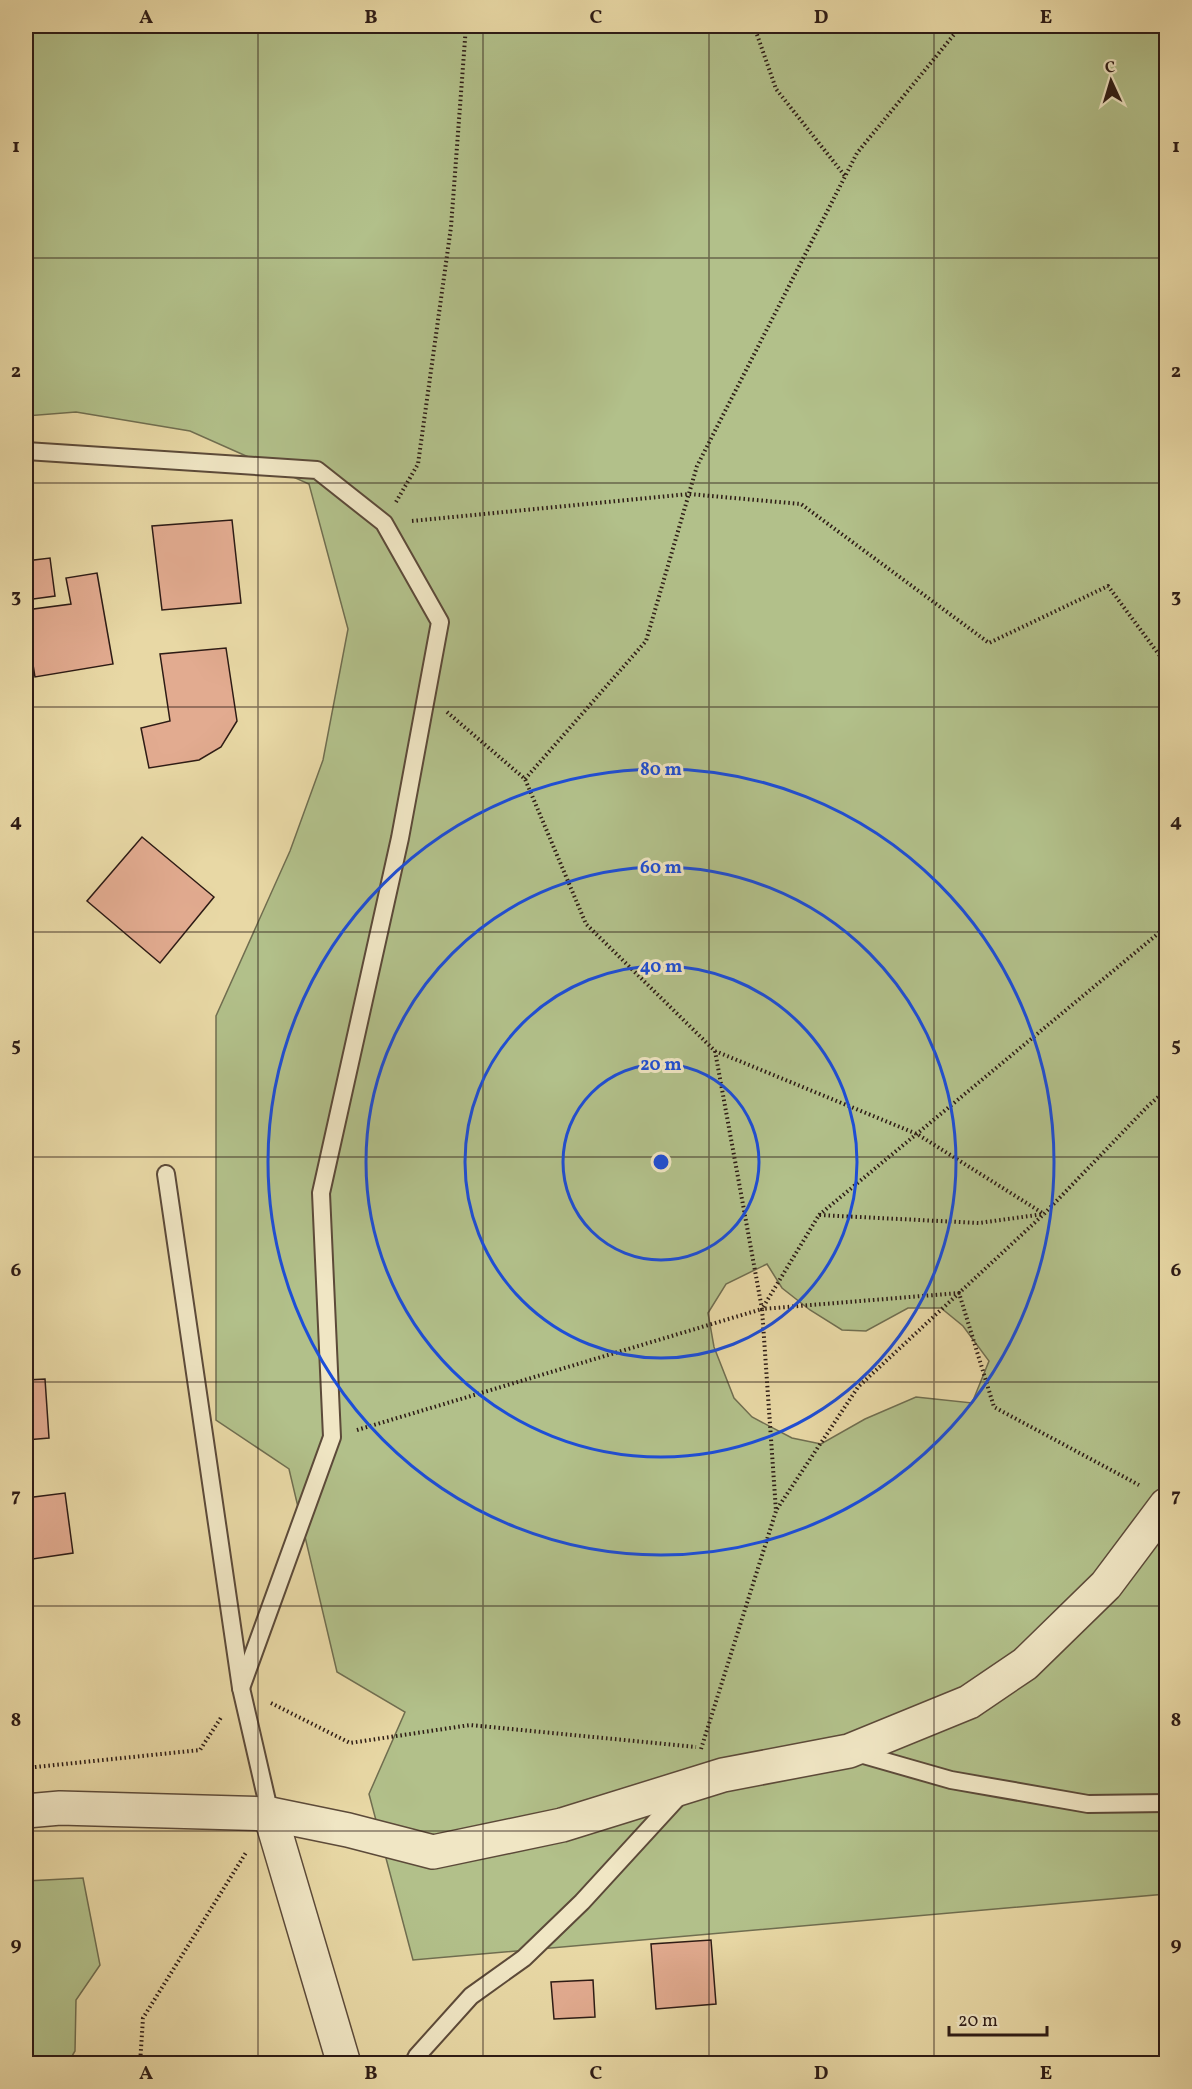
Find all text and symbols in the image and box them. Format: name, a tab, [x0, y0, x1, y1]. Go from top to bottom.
text: A	[139, 4, 153, 32]
text: B	[364, 4, 378, 32]
text: C	[590, 4, 603, 32]
text: D	[814, 4, 828, 32]
text: E	[1040, 4, 1052, 32]
north arrow	[1081, 51, 1141, 111]
text: С	[1104, 57, 1116, 79]
text: 1	[12, 133, 20, 161]
text: 1	[1172, 133, 1180, 161]
text: 2	[11, 358, 21, 386]
text: 2	[1171, 358, 1181, 386]
text: 3	[11, 583, 21, 611]
text: 3	[1171, 583, 1181, 611]
text: 80 m	[640, 758, 682, 783]
text: 4	[10, 808, 22, 836]
text: 4	[1170, 808, 1182, 836]
text: 60 m	[640, 856, 682, 881]
text: 40 m	[640, 955, 682, 980]
text: 5	[11, 1032, 21, 1060]
text: 5	[1171, 1032, 1181, 1060]
text: 20 m	[640, 1053, 682, 1078]
centre of rings	[651, 1152, 671, 1172]
text: 6	[11, 1257, 22, 1285]
text: 6	[1171, 1257, 1182, 1285]
text: 7	[11, 1482, 21, 1510]
text: 7	[1171, 1482, 1181, 1510]
text: 8	[11, 1707, 21, 1735]
text: 8	[1171, 1707, 1181, 1735]
text: 9	[10, 1931, 22, 1959]
text: 9	[1170, 1931, 1182, 1959]
scale bar	[949, 1999, 1046, 2037]
text: 20 m	[958, 2009, 998, 2034]
text: A	[139, 2060, 153, 2088]
text: B	[364, 2060, 378, 2088]
text: C	[590, 2060, 603, 2088]
text: D	[814, 2060, 828, 2088]
text: E	[1040, 2060, 1052, 2088]

